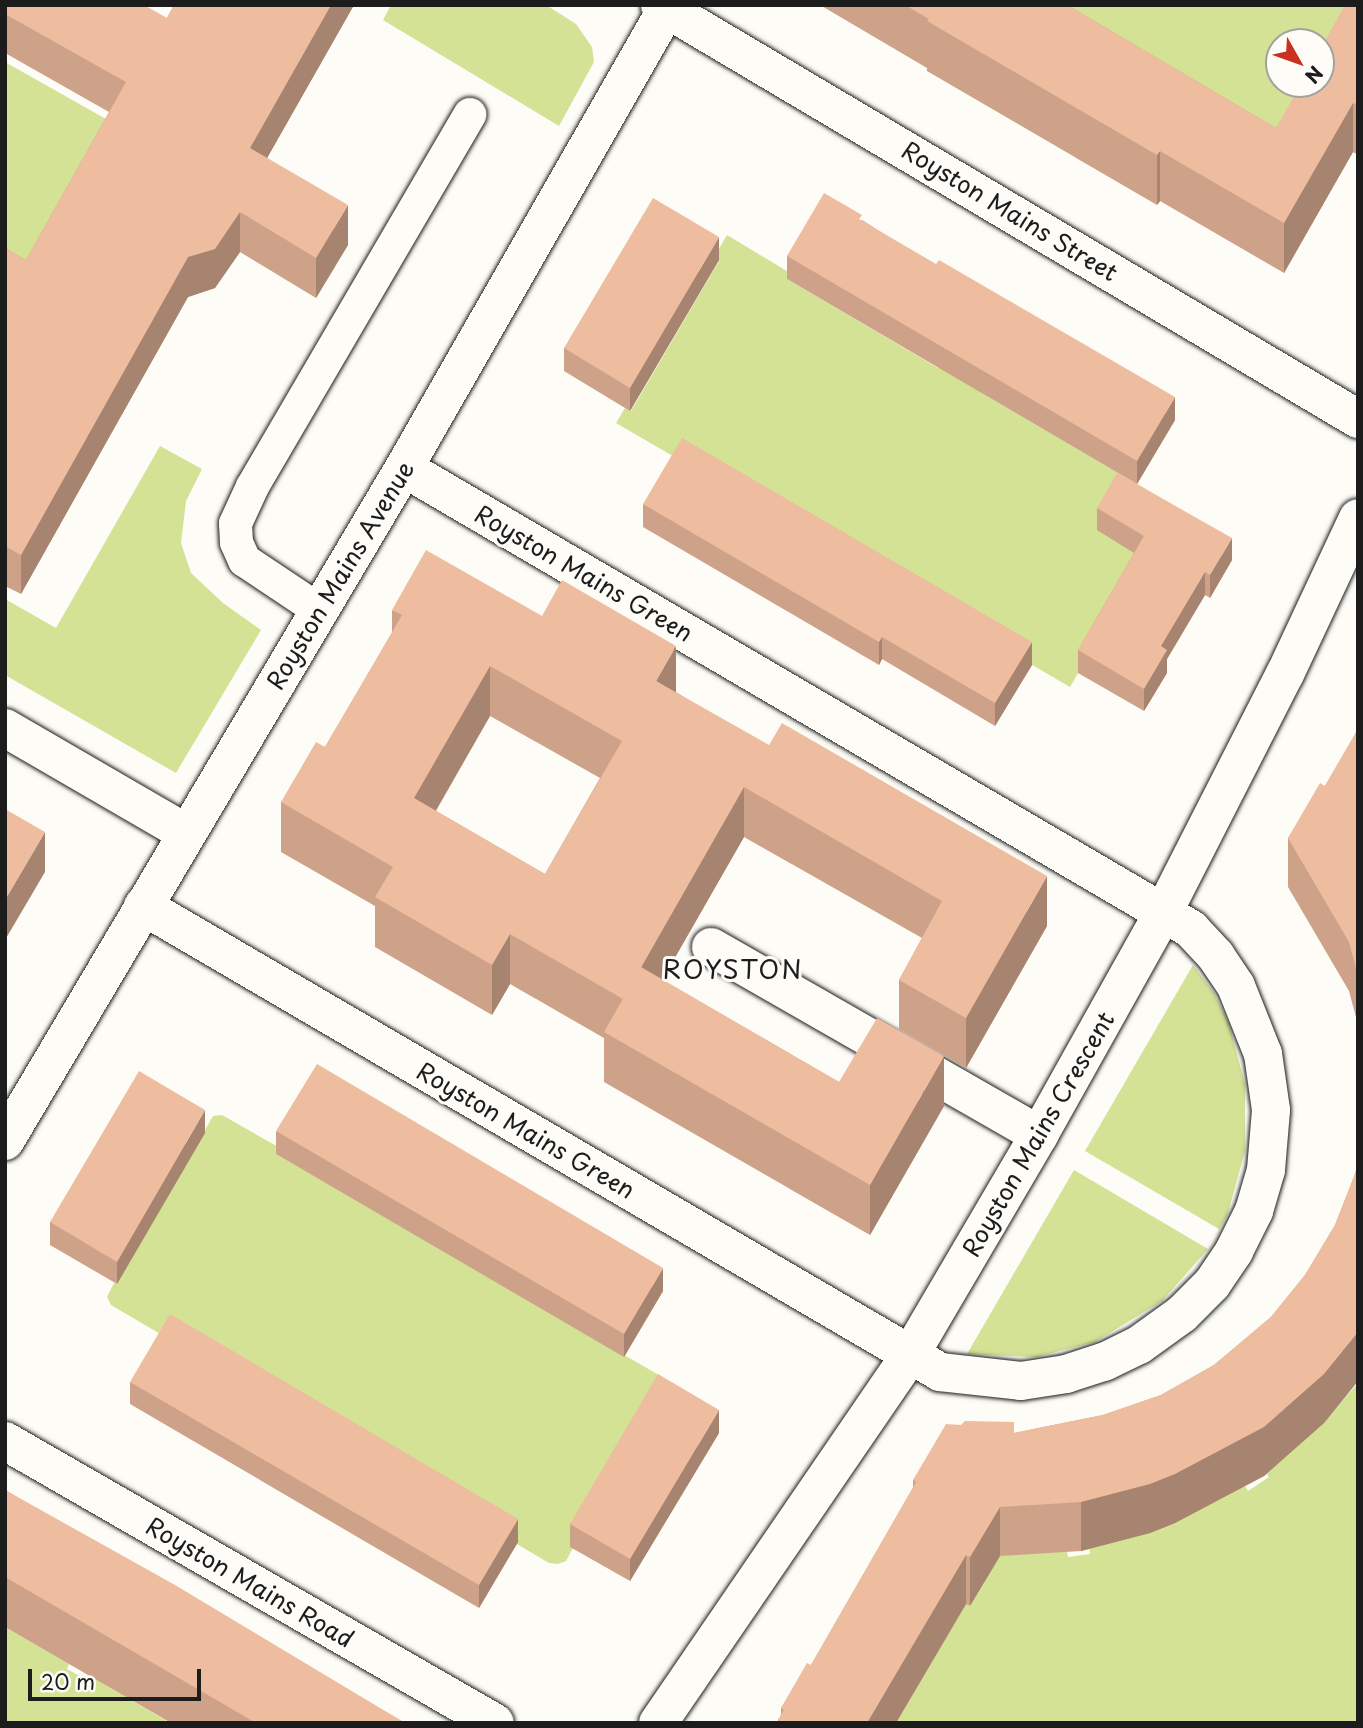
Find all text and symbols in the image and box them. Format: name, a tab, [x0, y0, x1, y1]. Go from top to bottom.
north arrow	[1265, 28, 1335, 98]
text: N	[1299, 60, 1330, 90]
street label: Royston Mains Street	[896, 135, 1124, 287]
street label: Royston Mains Avenue	[261, 456, 419, 694]
street label: Royston Mains Green	[468, 498, 700, 648]
district label: ROYSTON	[664, 953, 802, 985]
street label: Royston Mains Crescent	[956, 1006, 1120, 1262]
street label: Royston Mains Green	[410, 1055, 642, 1205]
street label: Royston Mains Road	[141, 1511, 359, 1653]
scale bar	[32, 1654, 205, 1698]
text: 20 m	[41, 1665, 95, 1697]

